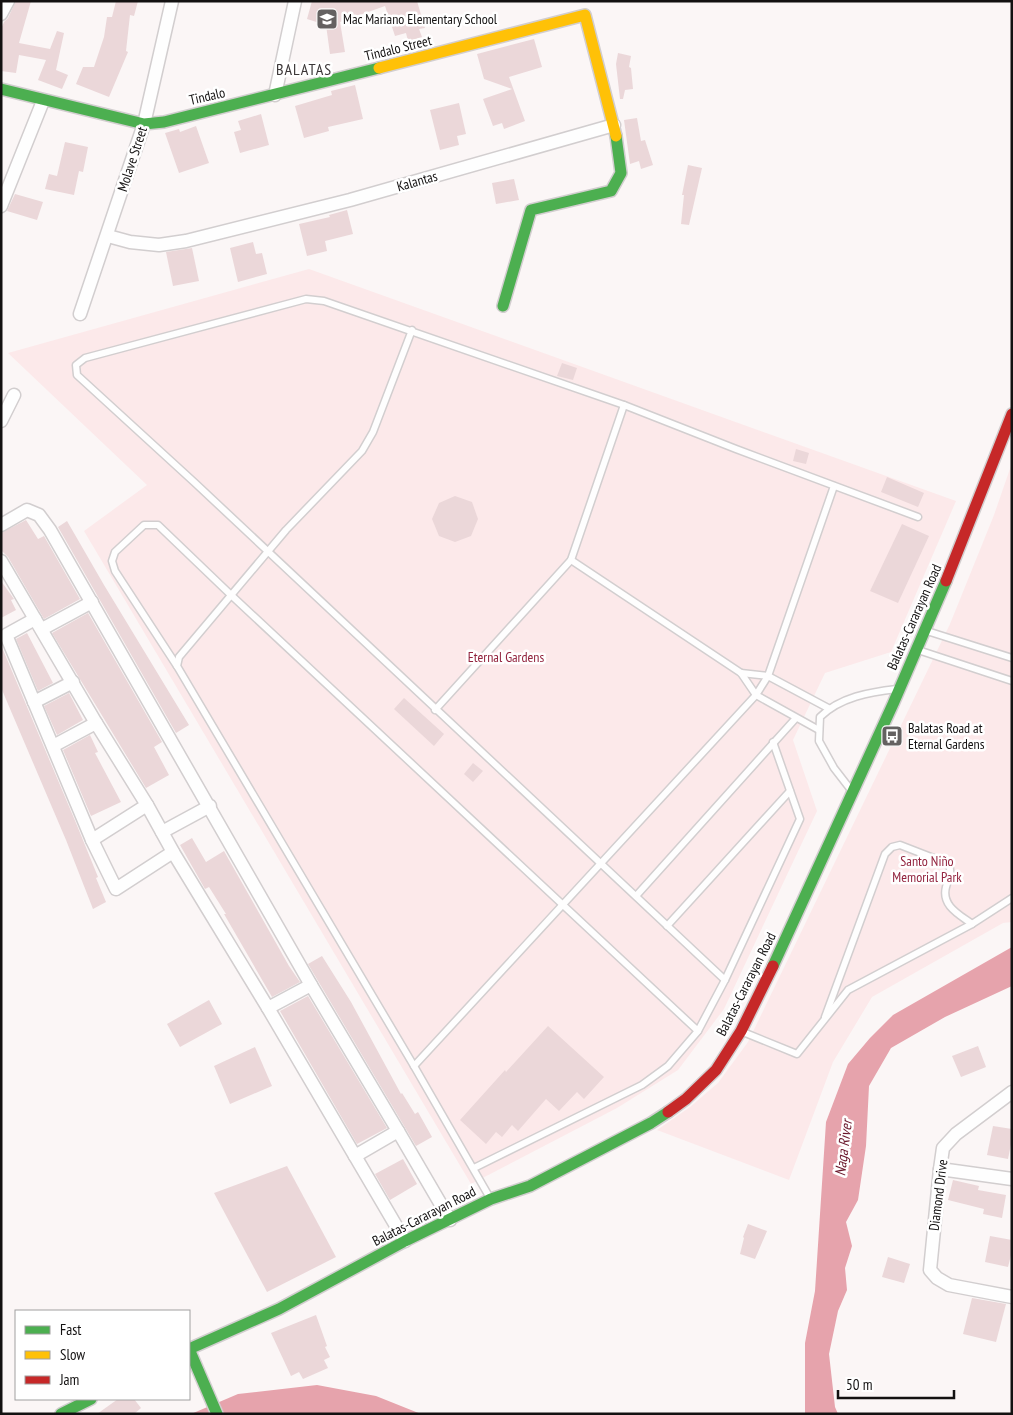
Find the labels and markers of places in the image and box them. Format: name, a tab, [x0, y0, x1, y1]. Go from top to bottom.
school or university icon: Mac Mariano Elementary School	[315, 7, 339, 31]
place label: Mac Mariano Elementary School	[343, 10, 498, 28]
place label: Balatas Road at Eternal Gardens	[908, 719, 985, 753]
bus stop icon: Balatas Road at Eternal Gardens	[880, 724, 904, 748]

